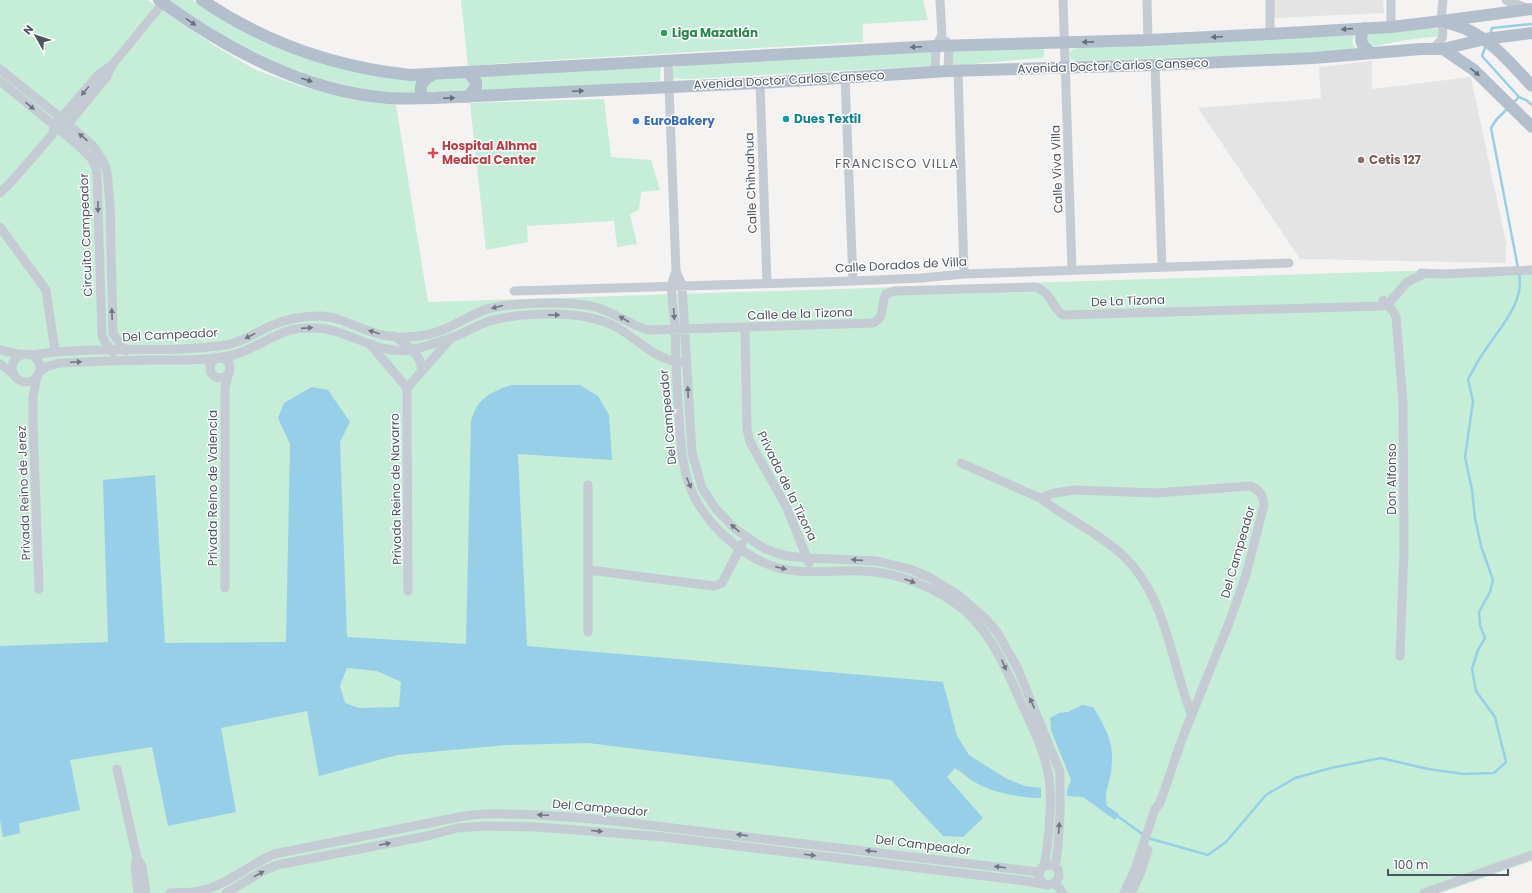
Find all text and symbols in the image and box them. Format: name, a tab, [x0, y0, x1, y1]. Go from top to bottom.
north arrow	[16, 16, 56, 56]
one-way arrow	[186, 18, 196, 26]
text: N	[19, 21, 37, 38]
place label: Liga Mazatlán	[672, 24, 758, 41]
one-way arrow	[1340, 26, 1353, 32]
marker: Liga Mazatlán	[659, 28, 669, 38]
one-way arrow	[1211, 33, 1223, 40]
one-way arrow	[1081, 39, 1094, 45]
one-way arrow	[910, 44, 922, 51]
street label: Avenida Doctor Carlos Canseco	[1017, 54, 1209, 77]
street label: Avenida Doctor Carlos Canseco	[693, 66, 885, 93]
one-way arrow	[1469, 67, 1480, 76]
one-way arrow	[301, 77, 313, 83]
one-way arrow	[80, 85, 89, 96]
one-way arrow	[572, 88, 584, 95]
one-way arrow	[443, 94, 455, 101]
one-way arrow	[25, 101, 36, 110]
place label: Dues Textil	[794, 110, 861, 127]
place label: EuroBakery	[644, 112, 715, 129]
marker: Dues Textil	[781, 114, 791, 124]
marker: EuroBakery	[631, 116, 641, 126]
street label: Calle Viva Villa	[1046, 125, 1067, 213]
street label: Calle Chihuahua	[740, 132, 761, 234]
one-way arrow	[78, 133, 87, 142]
place label: Hospital Alhma Medical Center	[442, 137, 537, 168]
marker: Hospital Alhma Medical Center	[427, 147, 439, 159]
place label: Cetis 127	[1369, 151, 1422, 168]
district label: FRANCISCO VILLA	[835, 154, 959, 173]
marker: Cetis 127	[1356, 155, 1366, 165]
street label: Circuito Campeador	[75, 172, 96, 297]
one-way arrow	[95, 201, 101, 214]
street label: Calle Dorados de Villa	[835, 253, 967, 276]
street label: De La Tizona	[1091, 291, 1165, 310]
street label: Calle de la Tizona	[747, 303, 853, 324]
one-way arrow	[491, 304, 504, 310]
one-way arrow	[109, 307, 115, 320]
one-way arrow	[670, 308, 677, 320]
one-way arrow	[548, 312, 561, 318]
one-way arrow	[619, 315, 630, 322]
street label: Del Campeador	[122, 323, 219, 345]
one-way arrow	[301, 325, 313, 332]
one-way arrow	[367, 329, 379, 335]
one-way arrow	[244, 333, 256, 340]
one-way arrow	[70, 359, 82, 366]
street label: Del Campeador	[655, 368, 680, 465]
one-way arrow	[685, 385, 691, 398]
street label: Privada Reino de Valencia	[204, 410, 221, 566]
street label: Privada Reino de Navarro	[386, 413, 405, 565]
street label: Privada Reino de Jerez	[13, 425, 34, 561]
street label: Privada de la Tizona	[753, 428, 821, 543]
street label: Don Alfonso	[1383, 443, 1400, 515]
one-way arrow	[687, 478, 693, 490]
street label: Del Campeador	[1216, 503, 1259, 600]
one-way arrow	[730, 524, 740, 533]
one-way arrow	[851, 556, 863, 563]
one-way arrow	[776, 565, 788, 571]
one-way arrow	[904, 578, 916, 584]
one-way arrow	[1001, 659, 1007, 670]
one-way arrow	[1029, 698, 1035, 709]
street label: Del Campeador	[552, 795, 649, 820]
one-way arrow	[537, 812, 549, 819]
one-way arrow	[1056, 822, 1063, 834]
one-way arrow	[591, 828, 603, 834]
street label: Del Campeador	[875, 830, 972, 859]
one-way arrow	[736, 832, 748, 838]
one-way arrow	[379, 841, 392, 847]
one-way arrow	[865, 848, 877, 854]
scale bar	[1388, 851, 1508, 877]
one-way arrow	[804, 852, 816, 858]
text: 100 m	[1394, 856, 1428, 873]
one-way arrow	[994, 864, 1006, 870]
one-way arrow	[253, 870, 265, 877]

